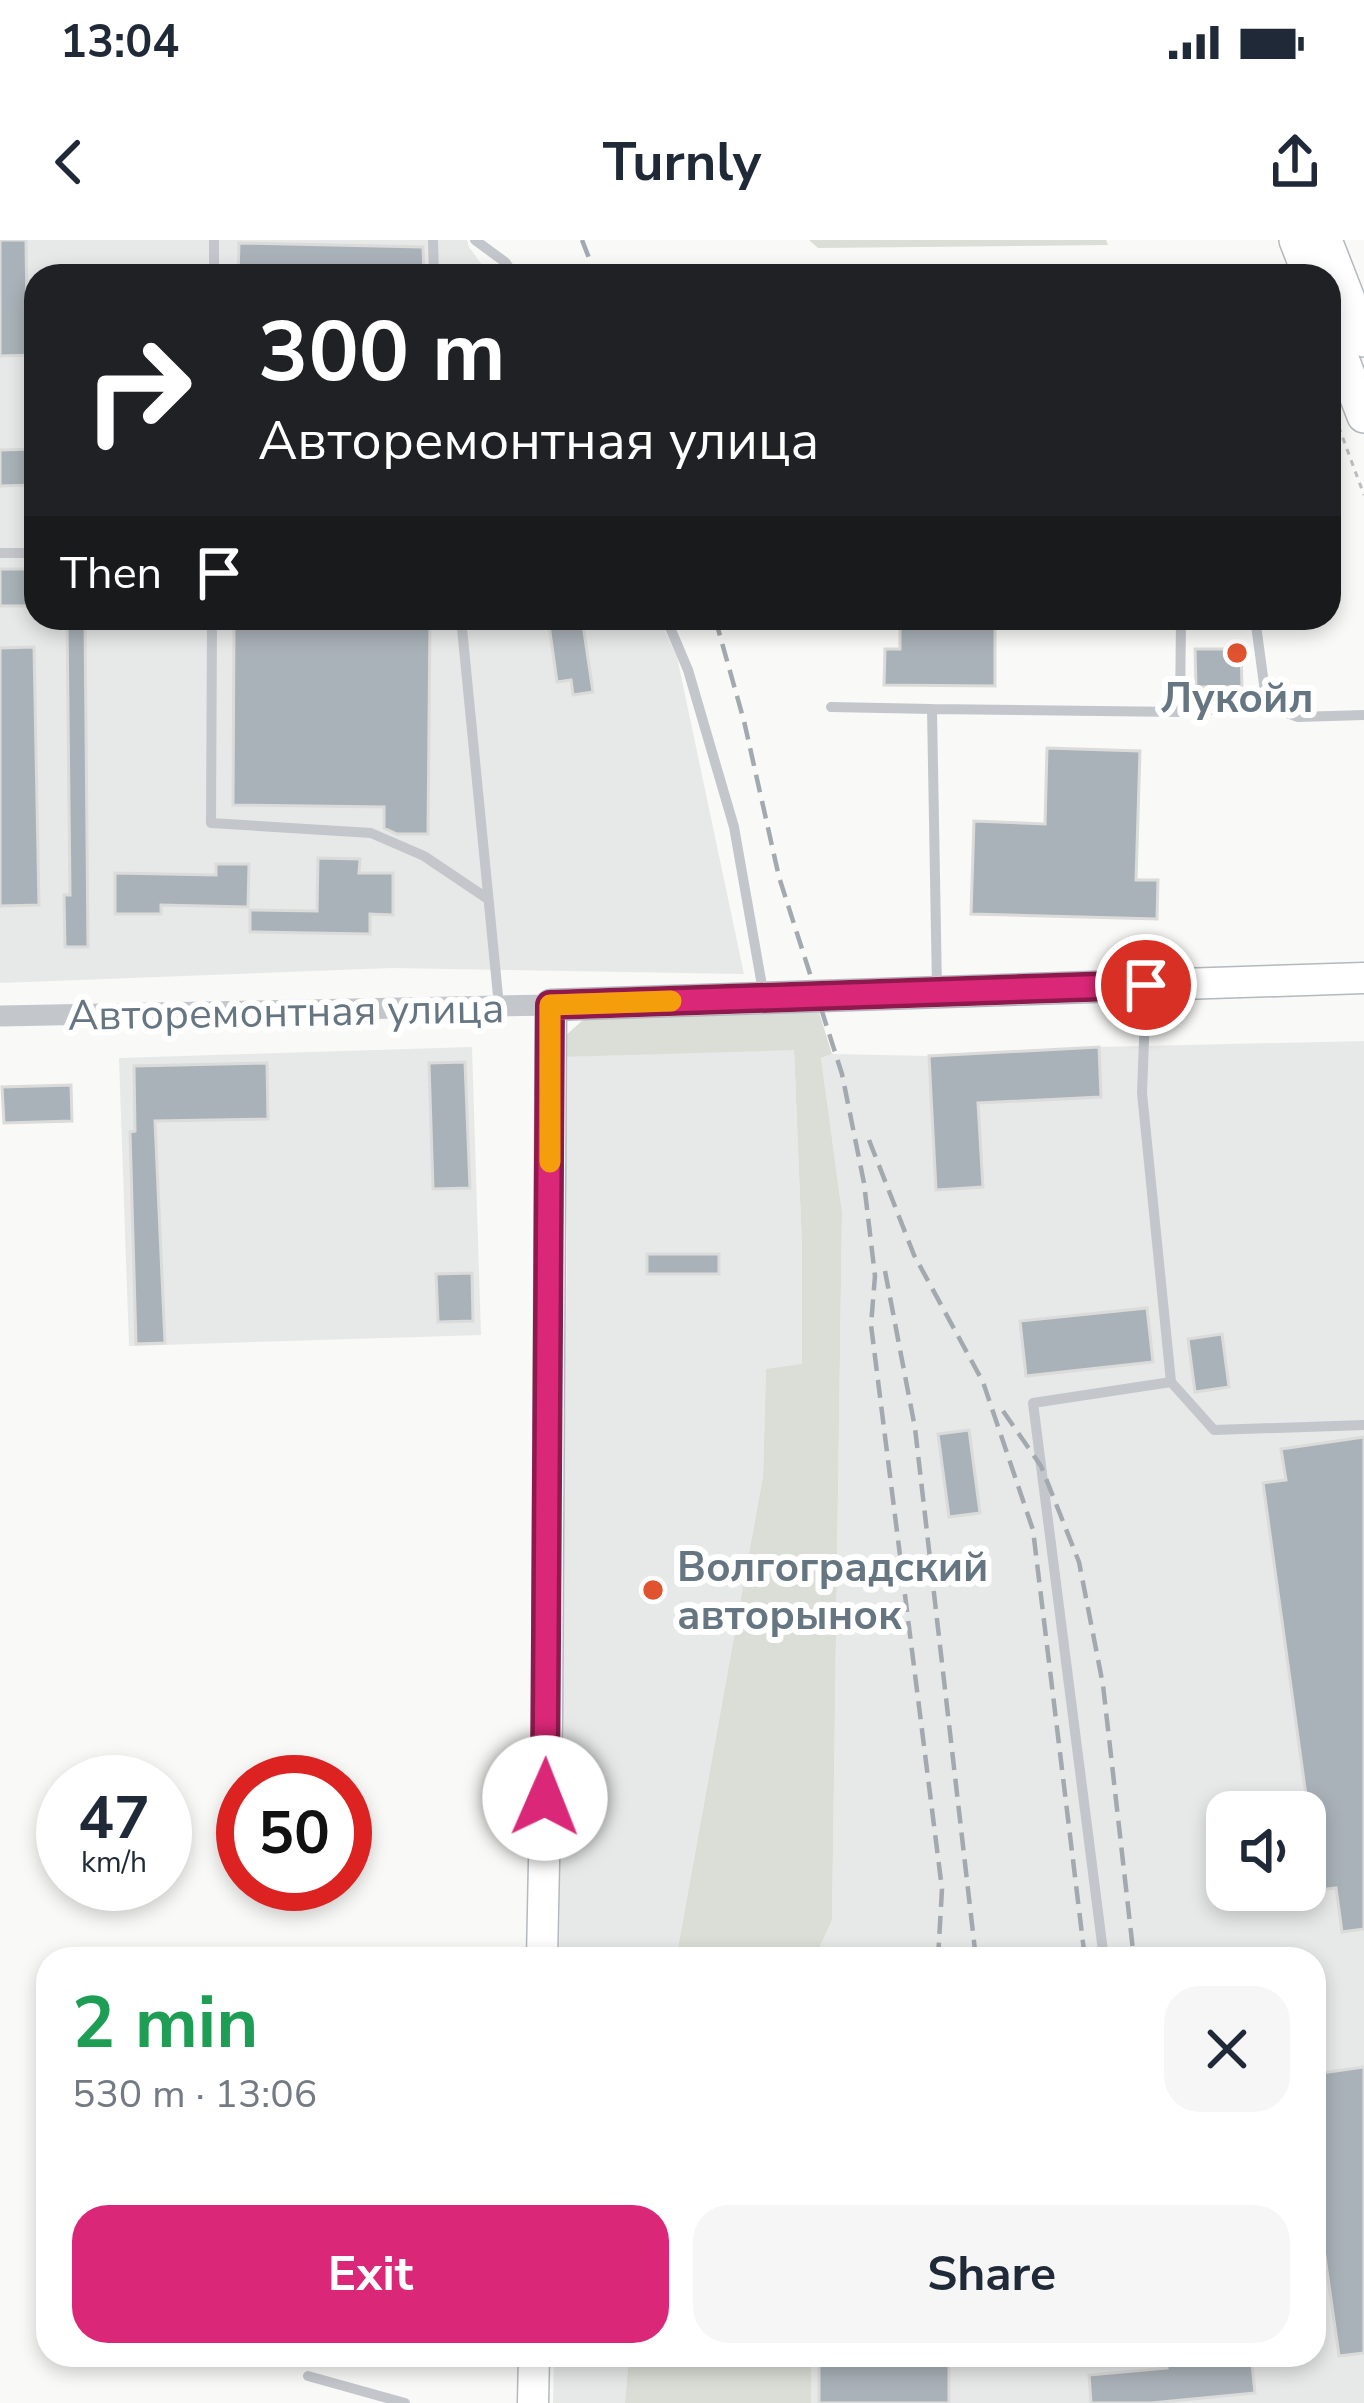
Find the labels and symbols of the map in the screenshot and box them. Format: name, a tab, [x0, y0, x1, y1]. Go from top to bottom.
marker: Лукойл	[1224, 640, 1250, 666]
place label: Лукойл	[1161, 670, 1313, 727]
pin	[1095, 934, 1197, 1036]
street label: Авторемонтная улица	[67, 980, 505, 1045]
place label: Волгоградский авторынок	[677, 1539, 988, 1644]
marker: Волгоградский авторынок	[640, 1577, 666, 1603]
position arrow	[482, 1735, 608, 1861]
speed limit sign: 50	[216, 1755, 372, 1911]

